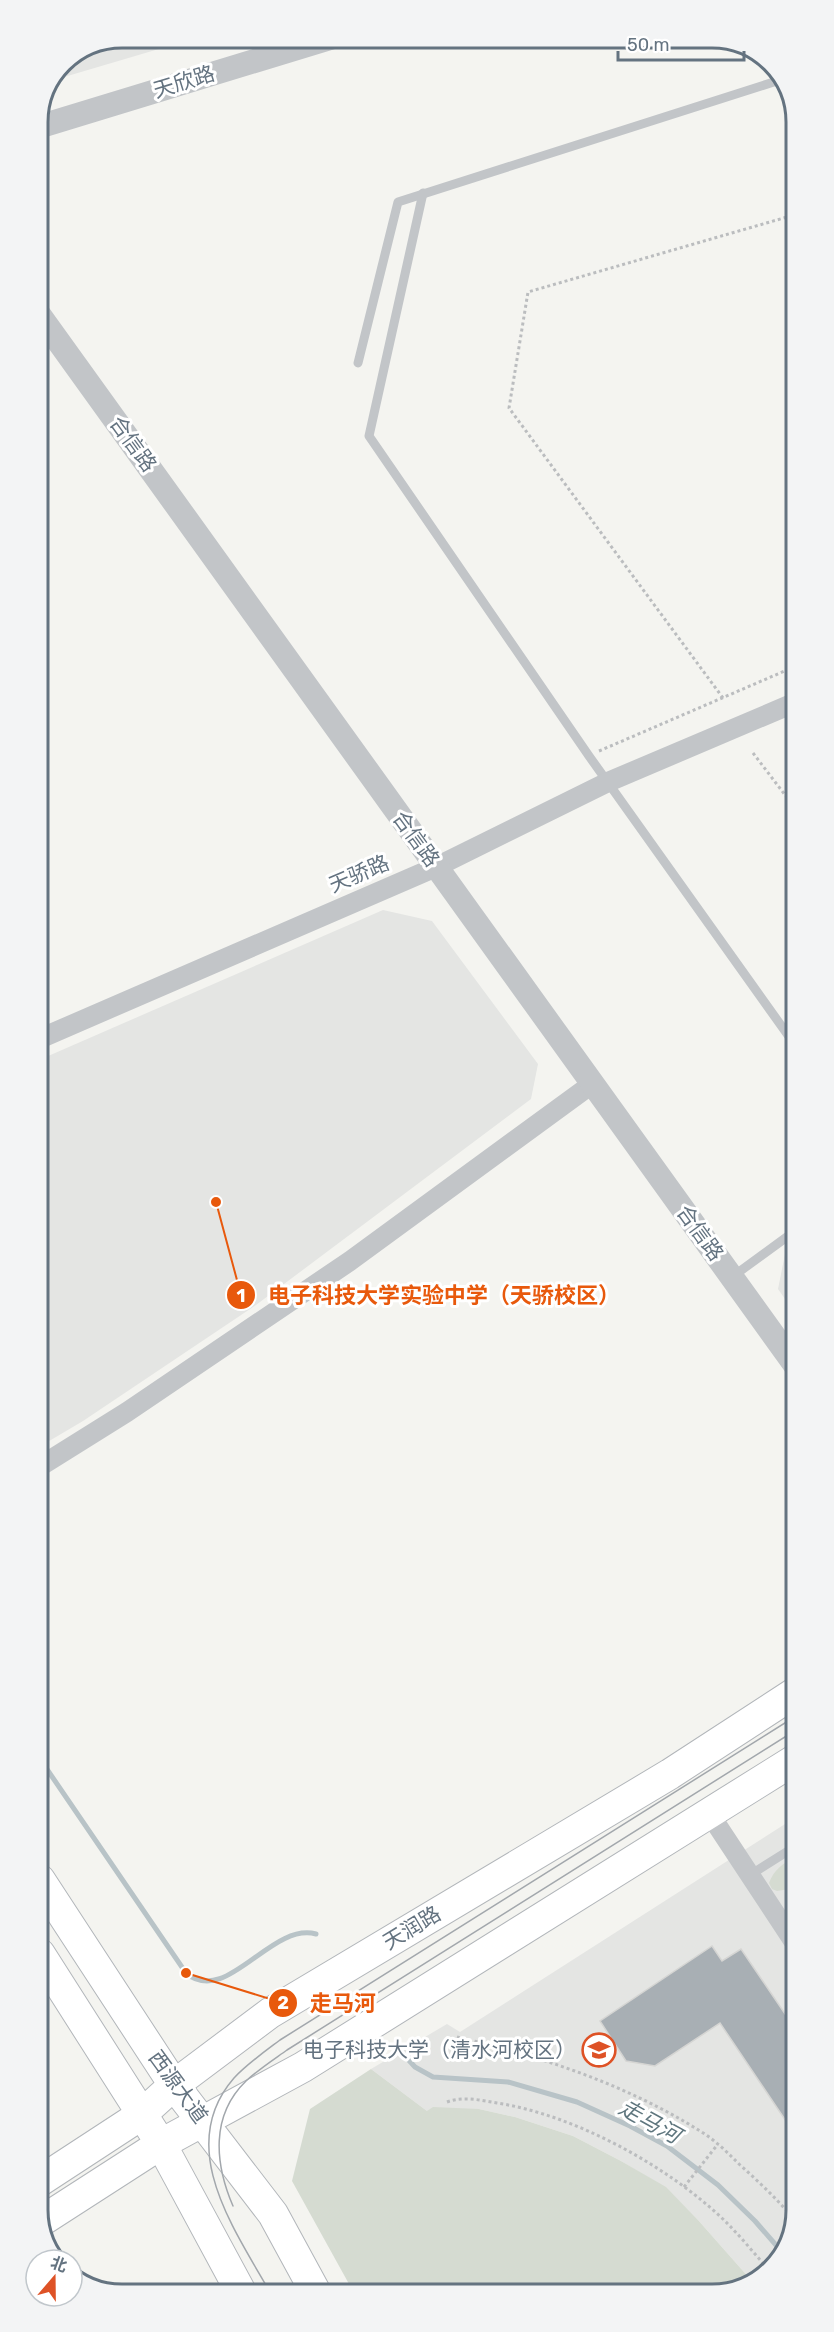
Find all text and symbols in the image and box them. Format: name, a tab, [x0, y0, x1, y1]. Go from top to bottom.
scale bar	[618, 24, 744, 62]
text: 50 m	[627, 34, 670, 56]
street label: 天欣路	[150, 60, 218, 103]
street label: 合信路	[105, 411, 162, 477]
street label: 合信路	[388, 806, 445, 872]
street label: 天骄路	[325, 850, 393, 897]
street label: 合信路	[672, 1200, 729, 1266]
callout: 电子科技大学实验中学（天骄校区）	[226, 1275, 632, 1315]
text: 电子科技大学实验中学（天骄校区）	[268, 1282, 620, 1309]
text: 1	[237, 1285, 245, 1307]
street label: 天润路	[378, 1901, 445, 1955]
callout: 走马河	[268, 1983, 388, 2023]
text: 走马河	[310, 1990, 376, 2017]
text: 2	[277, 1992, 289, 2014]
school or university icon: 电子科技大学（清水河校区）	[581, 2032, 617, 2068]
place label: 电子科技大学（清水河校区）	[303, 2037, 576, 2062]
street label: 西源大道	[144, 2045, 213, 2128]
water label: 走马河	[614, 2094, 689, 2151]
north arrow	[24, 2248, 84, 2308]
text: 北	[48, 2253, 70, 2276]

